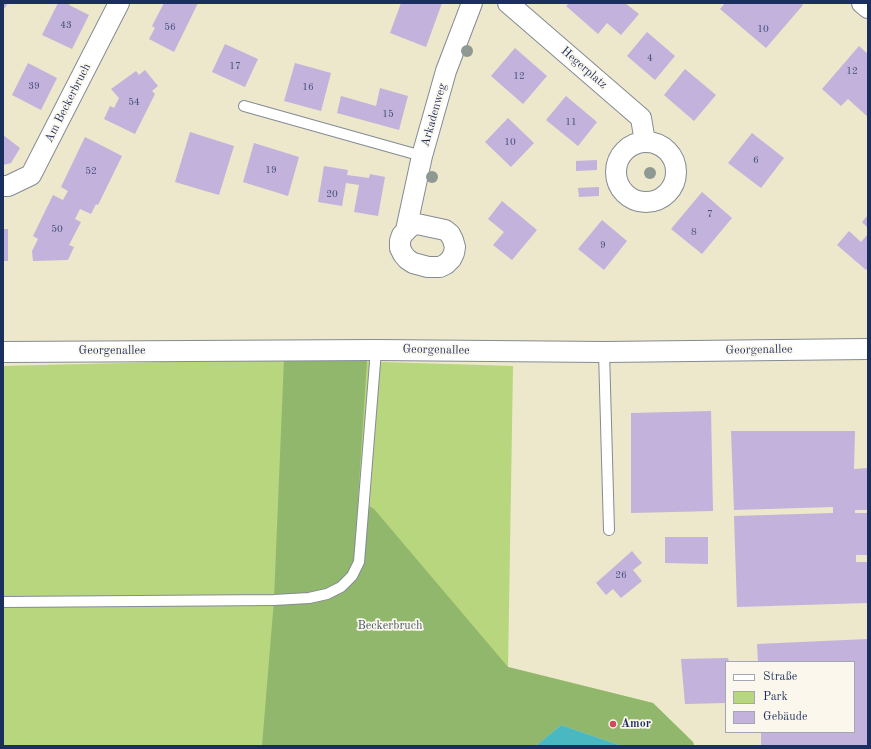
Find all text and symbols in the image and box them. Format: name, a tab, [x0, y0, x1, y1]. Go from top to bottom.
house number: 43	[60, 19, 72, 31]
house number: 56	[164, 21, 176, 33]
house number: 10	[757, 23, 769, 35]
street label: Hegerplatz	[558, 44, 610, 92]
house number: 4	[647, 52, 653, 64]
house number: 17	[229, 60, 241, 72]
street label: Am Beckerbruch	[42, 61, 94, 145]
house number: 12	[846, 65, 858, 77]
house number: 12	[513, 70, 525, 82]
house number: 39	[28, 80, 40, 92]
house number: 16	[302, 81, 314, 93]
street label: Arkadenweg	[418, 82, 450, 148]
house number: 54	[128, 96, 140, 108]
house number: 15	[382, 108, 394, 120]
house number: 11	[565, 116, 577, 128]
house number: 10	[504, 136, 516, 148]
house number: 6	[753, 154, 759, 166]
house number: 19	[265, 164, 277, 176]
house number: 52	[85, 165, 97, 177]
house number: 20	[326, 188, 338, 200]
house number: 7	[707, 208, 713, 220]
house number: 50	[51, 223, 63, 235]
house number: 8	[691, 226, 697, 238]
house number: 9	[600, 239, 606, 251]
street label: Georgenallee	[402, 342, 470, 358]
street label: Georgenallee	[725, 342, 793, 358]
street label: Georgenallee	[79, 344, 145, 358]
house number: 26	[615, 569, 627, 581]
park label: Beckerbruch	[358, 619, 422, 633]
legend	[725, 661, 855, 733]
text: Straße	[763, 671, 797, 683]
text: Park	[763, 691, 788, 703]
text: Gebäude	[763, 711, 807, 723]
place label: Amor	[621, 717, 651, 731]
marker: Amor	[608, 719, 618, 729]

